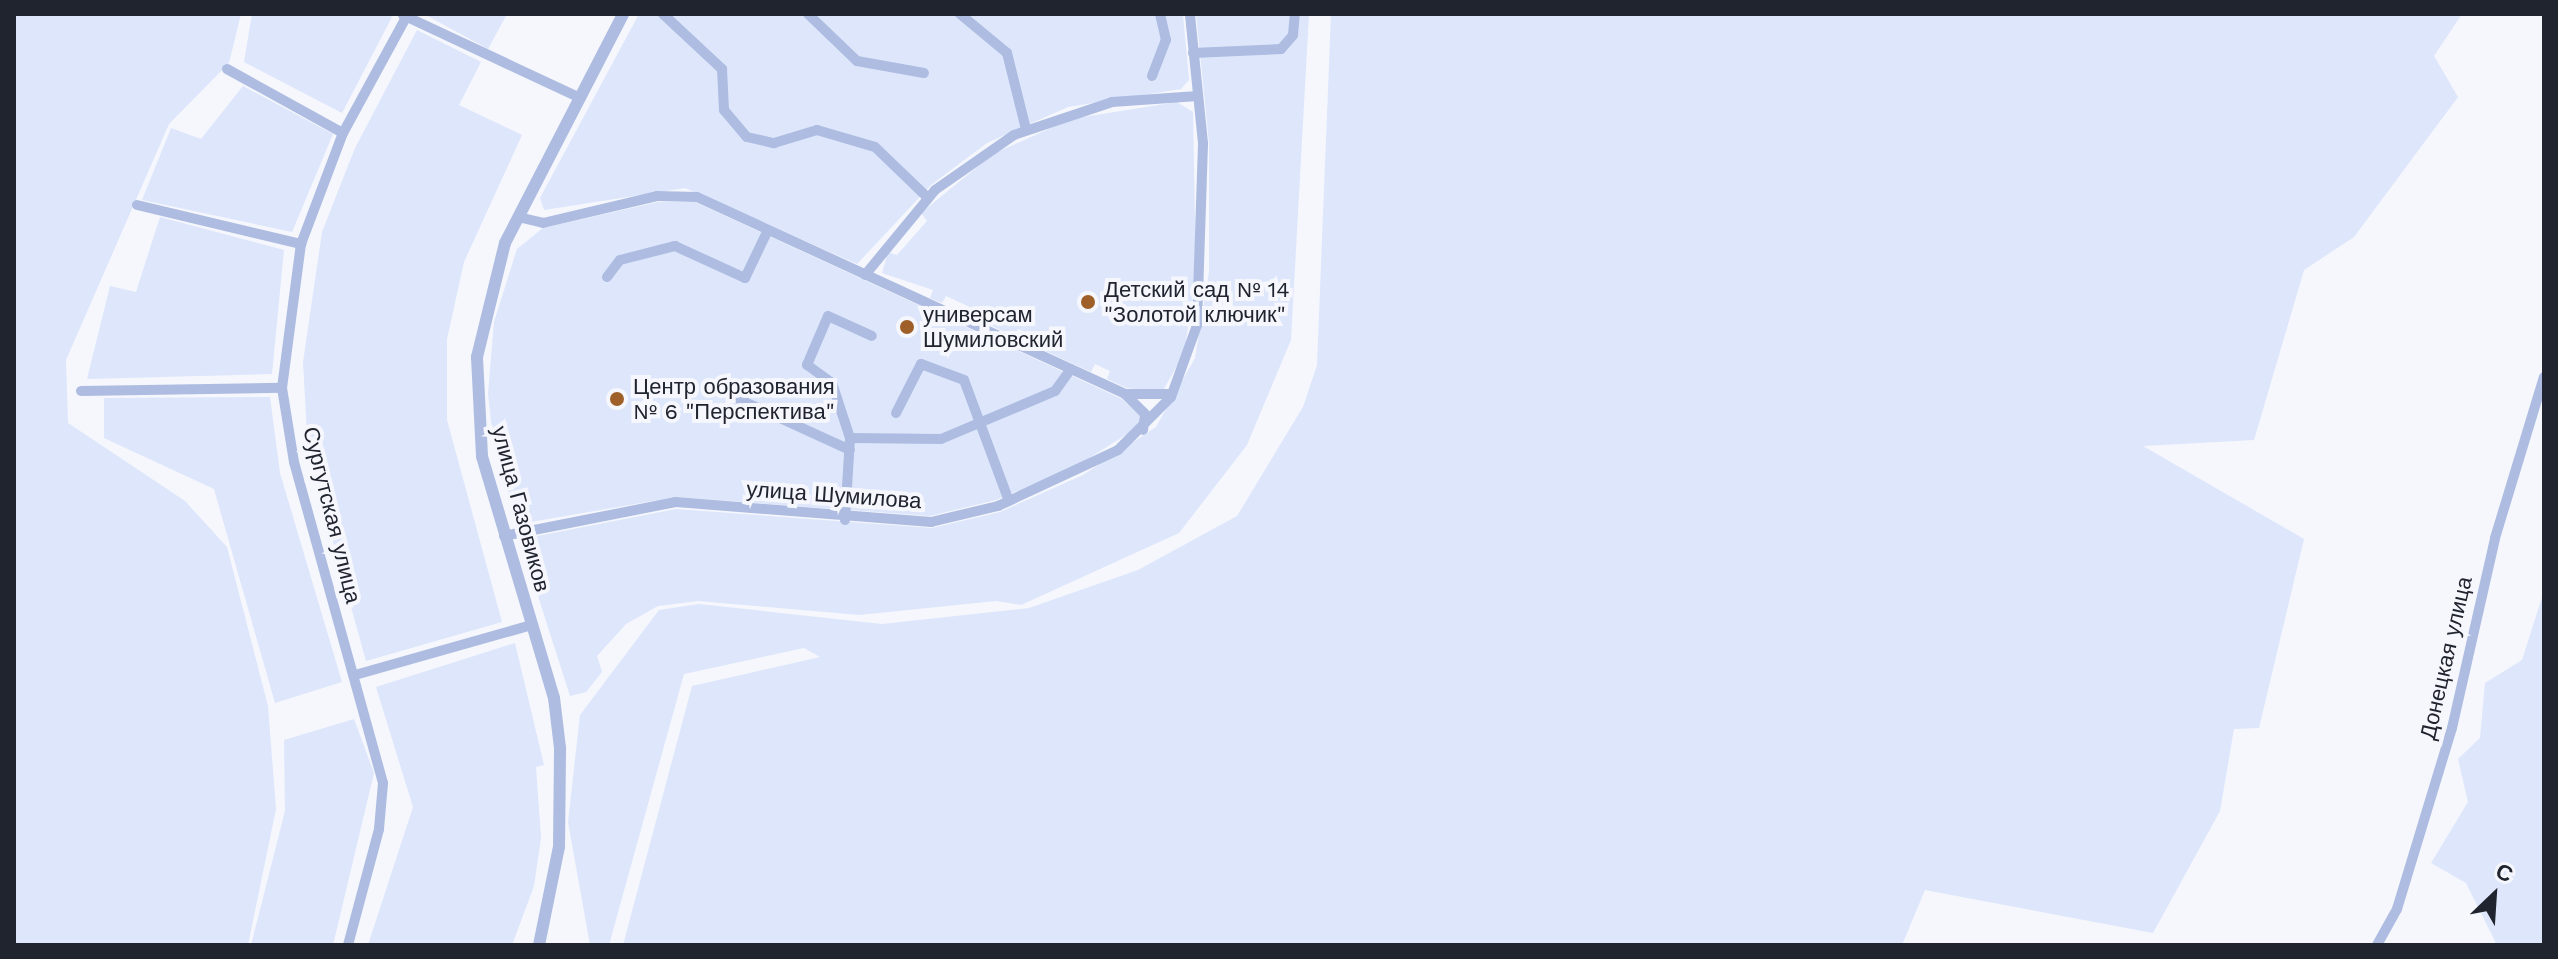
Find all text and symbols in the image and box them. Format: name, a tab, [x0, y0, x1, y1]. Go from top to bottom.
place label: Детский сад № 14 "Золотой ключик"	[1104, 276, 1290, 328]
marker: Детский сад № 14 "Золотой ключик"	[1079, 293, 1097, 311]
place label: универсам Шумиловский	[923, 301, 1063, 352]
marker: универсам Шумиловский	[898, 318, 916, 336]
place label: Центр образования № 6 "Перспектива"	[633, 373, 835, 424]
marker: Центр образования № 6 "Перспектива"	[608, 390, 626, 408]
street label: улица Газовиков	[486, 423, 556, 595]
street label: Сургутская улица	[297, 424, 367, 606]
street label: улица Шумилова	[746, 476, 922, 514]
street label: Донецкая улица	[2414, 574, 2478, 742]
north arrow	[2454, 855, 2534, 935]
text: С	[2492, 858, 2517, 887]

